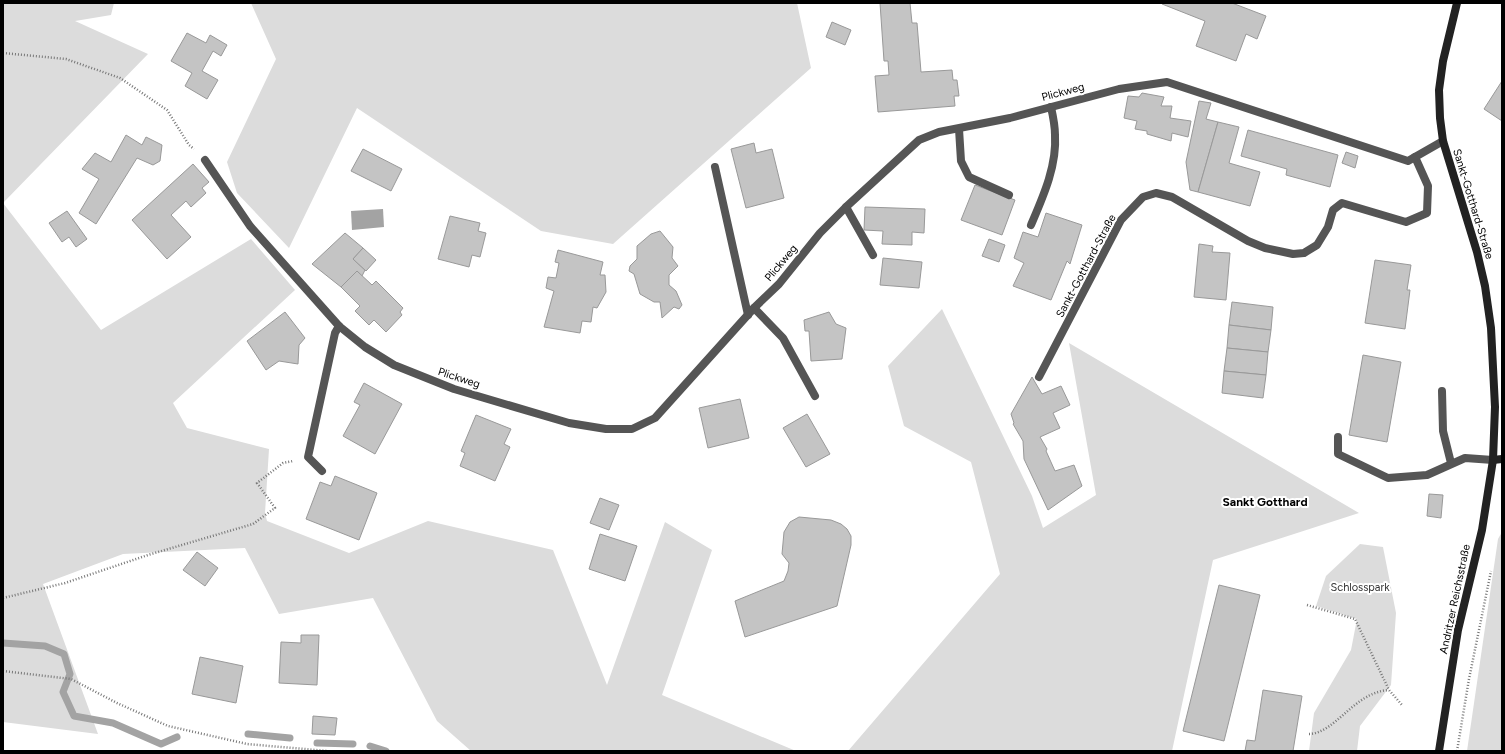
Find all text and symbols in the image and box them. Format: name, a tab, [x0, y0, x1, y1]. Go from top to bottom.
street label: Plickweg	[1040, 80, 1086, 104]
street label: Sankt-Gotthard-Straße	[1450, 147, 1496, 261]
street label: Sankt-Gotthard-Straße	[1053, 212, 1119, 320]
street label: Plickweg	[762, 242, 800, 284]
street label: Plickweg	[436, 365, 482, 391]
district label: Sankt Gotthard	[1222, 495, 1308, 509]
street label: Andritzer Reichsstraße	[1437, 543, 1473, 655]
park label: Schlosspark	[1330, 581, 1390, 594]

